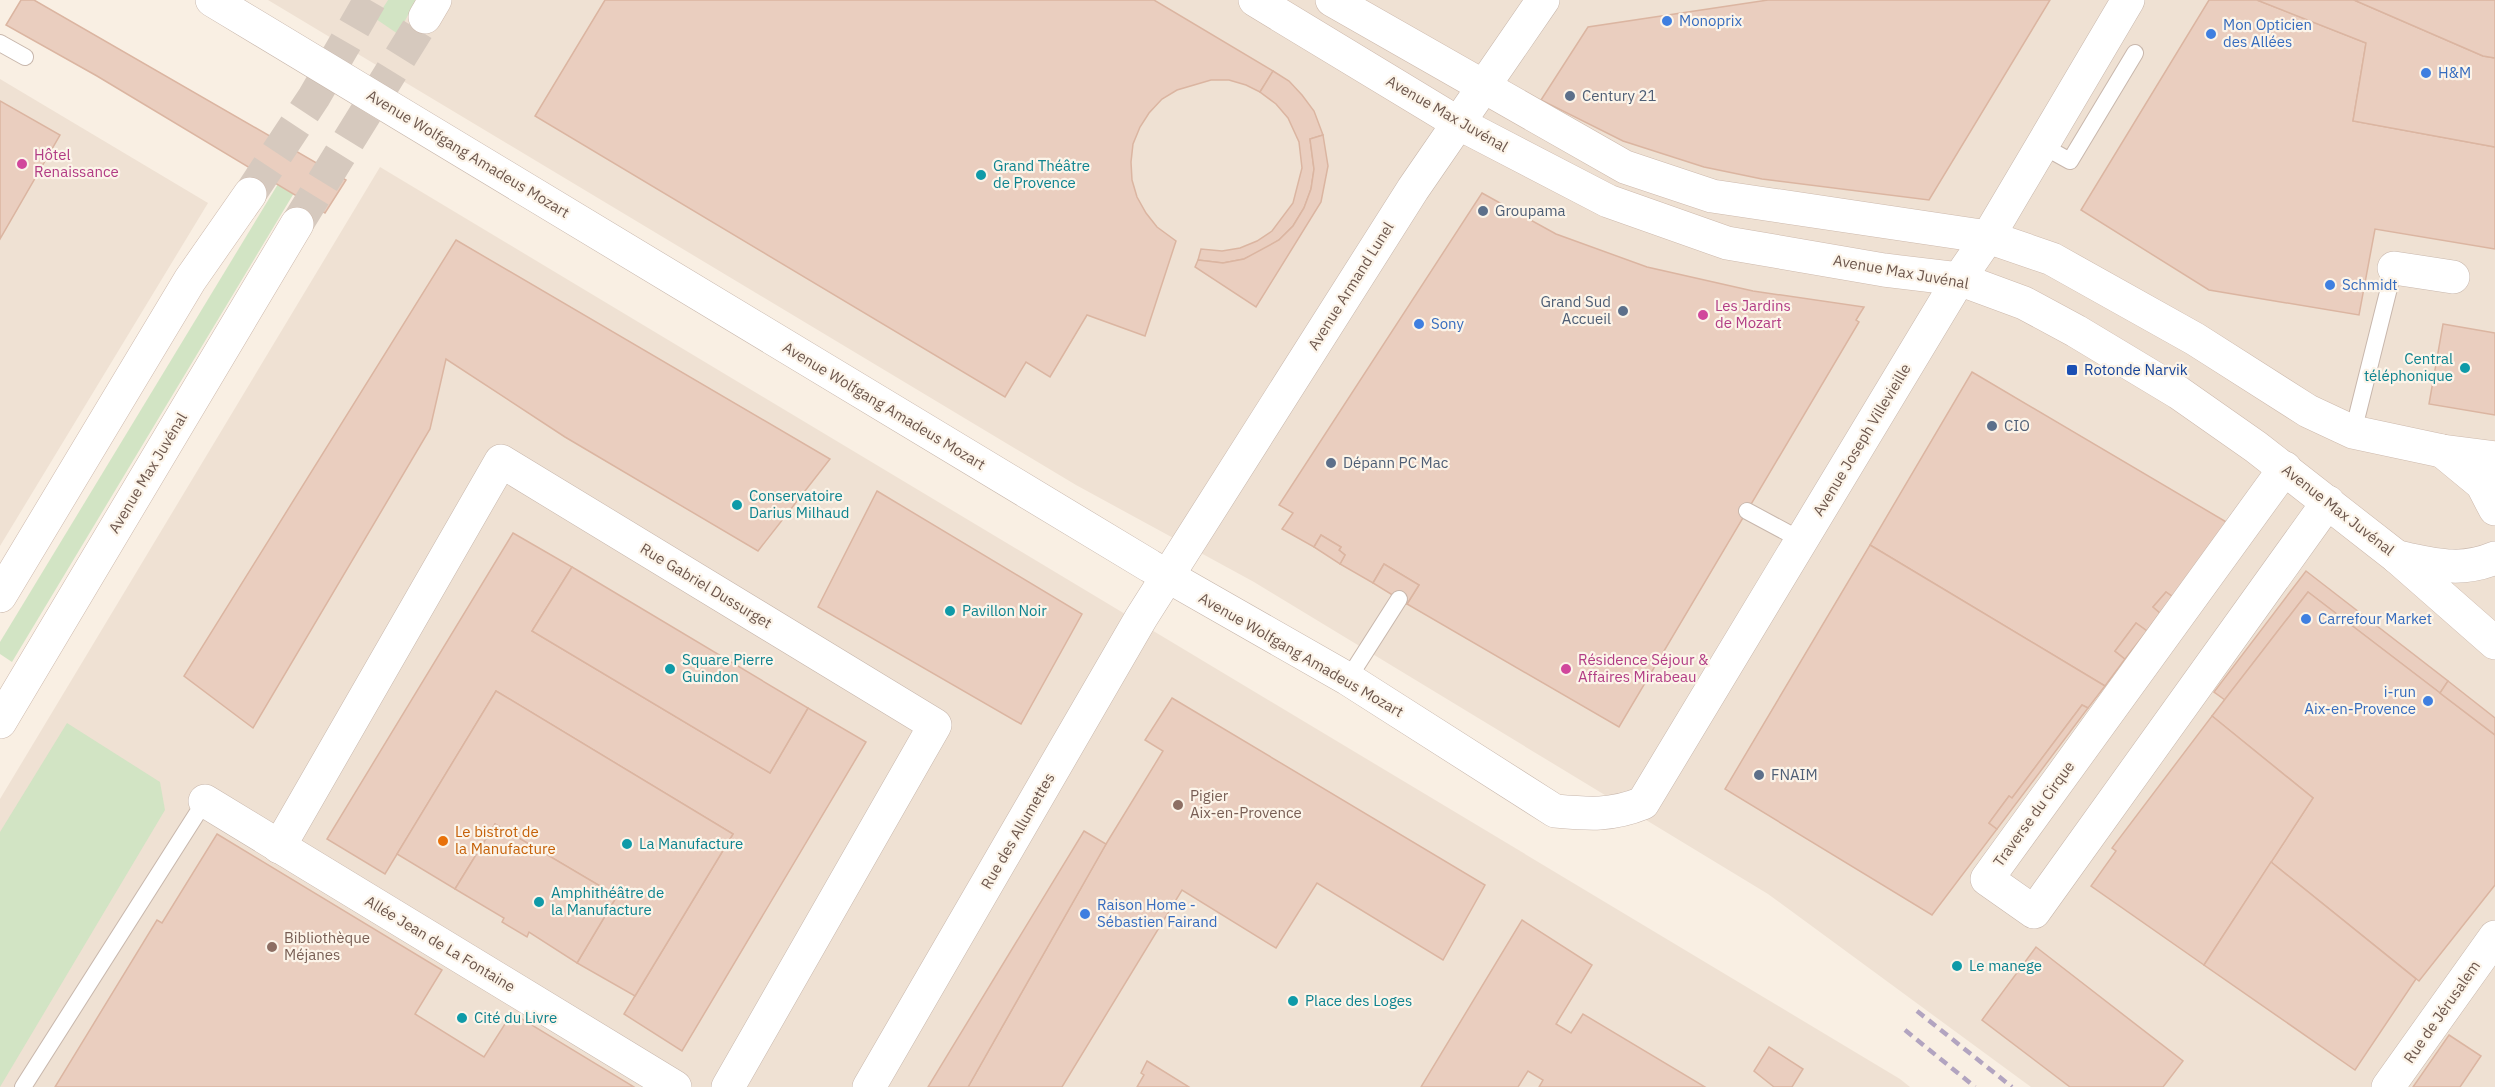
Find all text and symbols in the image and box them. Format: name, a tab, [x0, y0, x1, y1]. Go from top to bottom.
place label: Monoprix	[1679, 11, 1742, 30]
marker: Monoprix	[1660, 14, 1674, 28]
place label: Mon Opticien des Allées	[2223, 15, 2312, 51]
marker: Mon Opticien des Allées	[2204, 27, 2218, 41]
place label: H&M	[2438, 63, 2471, 82]
marker: H&M	[2419, 66, 2433, 80]
street label: Avenue Max Juvénal	[1383, 71, 1511, 156]
street label: Avenue Wolfgang Amadeus Mozart	[363, 85, 573, 222]
place label: Century 21	[1582, 86, 1657, 105]
marker: Century 21	[1563, 89, 1577, 103]
place label: Hôtel Renaissance	[34, 145, 119, 181]
place label: Grand Théâtre de Provence	[993, 156, 1090, 192]
marker: Hôtel Renaissance	[15, 157, 29, 171]
marker: Grand Théâtre de Provence	[974, 168, 988, 182]
place label: Groupama	[1495, 201, 1566, 220]
marker: Groupama	[1476, 204, 1490, 218]
street label: Avenue Armand Lunel	[1303, 218, 1398, 353]
street label: Avenue Max Juvénal	[1832, 250, 1970, 293]
place label: Schmidt	[2342, 275, 2398, 294]
marker: Schmidt	[2323, 278, 2337, 292]
place label: Grand Sud Accueil	[1540, 292, 1611, 328]
place label: Les Jardins de Mozart	[1715, 296, 1791, 332]
marker: Grand Sud Accueil	[1616, 304, 1630, 318]
marker: Les Jardins de Mozart	[1696, 308, 1710, 322]
place label: Sony	[1431, 314, 1465, 333]
marker: Sony	[1412, 317, 1426, 331]
street label: Avenue Wolfgang Amadeus Mozart	[779, 337, 989, 474]
place label: Central téléphonique	[2364, 349, 2453, 385]
street label: Avenue Joseph Villevieille	[1808, 360, 1915, 519]
place label: Rotonde Narvik	[2084, 360, 2188, 379]
marker: Central téléphonique	[2458, 361, 2472, 375]
marker: Rotonde Narvik	[2065, 363, 2079, 377]
street label: Avenue Max Juvénal	[104, 409, 191, 536]
place label: CIO	[2004, 416, 2030, 435]
marker: CIO	[1985, 419, 1999, 433]
place label: Dépann PC Mac	[1343, 453, 1449, 472]
marker: Dépann PC Mac	[1324, 456, 1338, 470]
street label: Avenue Max Juvénal	[2278, 460, 2398, 559]
place label: Conservatoire Darius Milhaud	[749, 486, 849, 522]
marker: Conservatoire Darius Milhaud	[730, 498, 744, 512]
street label: Rue Gabriel Dussurget	[637, 539, 776, 632]
street label: Avenue Wolfgang Amadeus Mozart	[1196, 588, 1407, 721]
place label: Pavillon Noir	[962, 601, 1047, 620]
marker: Pavillon Noir	[943, 604, 957, 618]
place label: Carrefour Market	[2318, 609, 2432, 628]
marker: Carrefour Market	[2299, 612, 2313, 626]
place label: Square Pierre Guindon	[682, 650, 773, 686]
place label: Résidence Séjour & Affaires Mirabeau	[1578, 650, 1709, 686]
marker: Square Pierre Guindon	[663, 662, 677, 676]
marker: Résidence Séjour & Affaires Mirabeau	[1559, 662, 1573, 676]
place label: i-run Aix-en-Provence	[2304, 682, 2416, 718]
marker: i-run Aix-en-Provence	[2421, 694, 2435, 708]
street label: Traverse du Cirque	[1989, 757, 2078, 870]
place label: FNAIM	[1771, 765, 1818, 784]
marker: FNAIM	[1752, 768, 1766, 782]
street label: Rue des Allumettes	[977, 769, 1059, 892]
place label: Pigier Aix-en-Provence	[1190, 786, 1302, 822]
marker: Pigier Aix-en-Provence	[1171, 798, 1185, 812]
place label: Le bistrot de la Manufacture	[455, 822, 556, 858]
marker: Le bistrot de la Manufacture	[436, 834, 450, 848]
place label: La Manufacture	[639, 834, 743, 853]
marker: La Manufacture	[620, 837, 634, 851]
place label: Amphithéâtre de la Manufacture	[551, 883, 664, 919]
street label: Allée Jean de La Fontaine	[362, 891, 519, 996]
marker: Amphithéâtre de la Manufacture	[532, 895, 546, 909]
place label: Raison Home - Sébastien Fairand	[1097, 895, 1217, 931]
marker: Raison Home - Sébastien Fairand	[1078, 907, 1092, 921]
place label: Bibliothèque Méjanes	[284, 928, 370, 964]
marker: Bibliothèque Méjanes	[265, 940, 279, 954]
place label: Le manege	[1969, 956, 2042, 975]
street label: Rue de Jérusalem	[2399, 957, 2484, 1067]
marker: Le manege	[1950, 959, 1964, 973]
place label: Place des Loges	[1305, 991, 1412, 1010]
marker: Place des Loges	[1286, 994, 1300, 1008]
place label: Cité du Livre	[474, 1008, 557, 1027]
marker: Cité du Livre	[455, 1011, 469, 1025]

